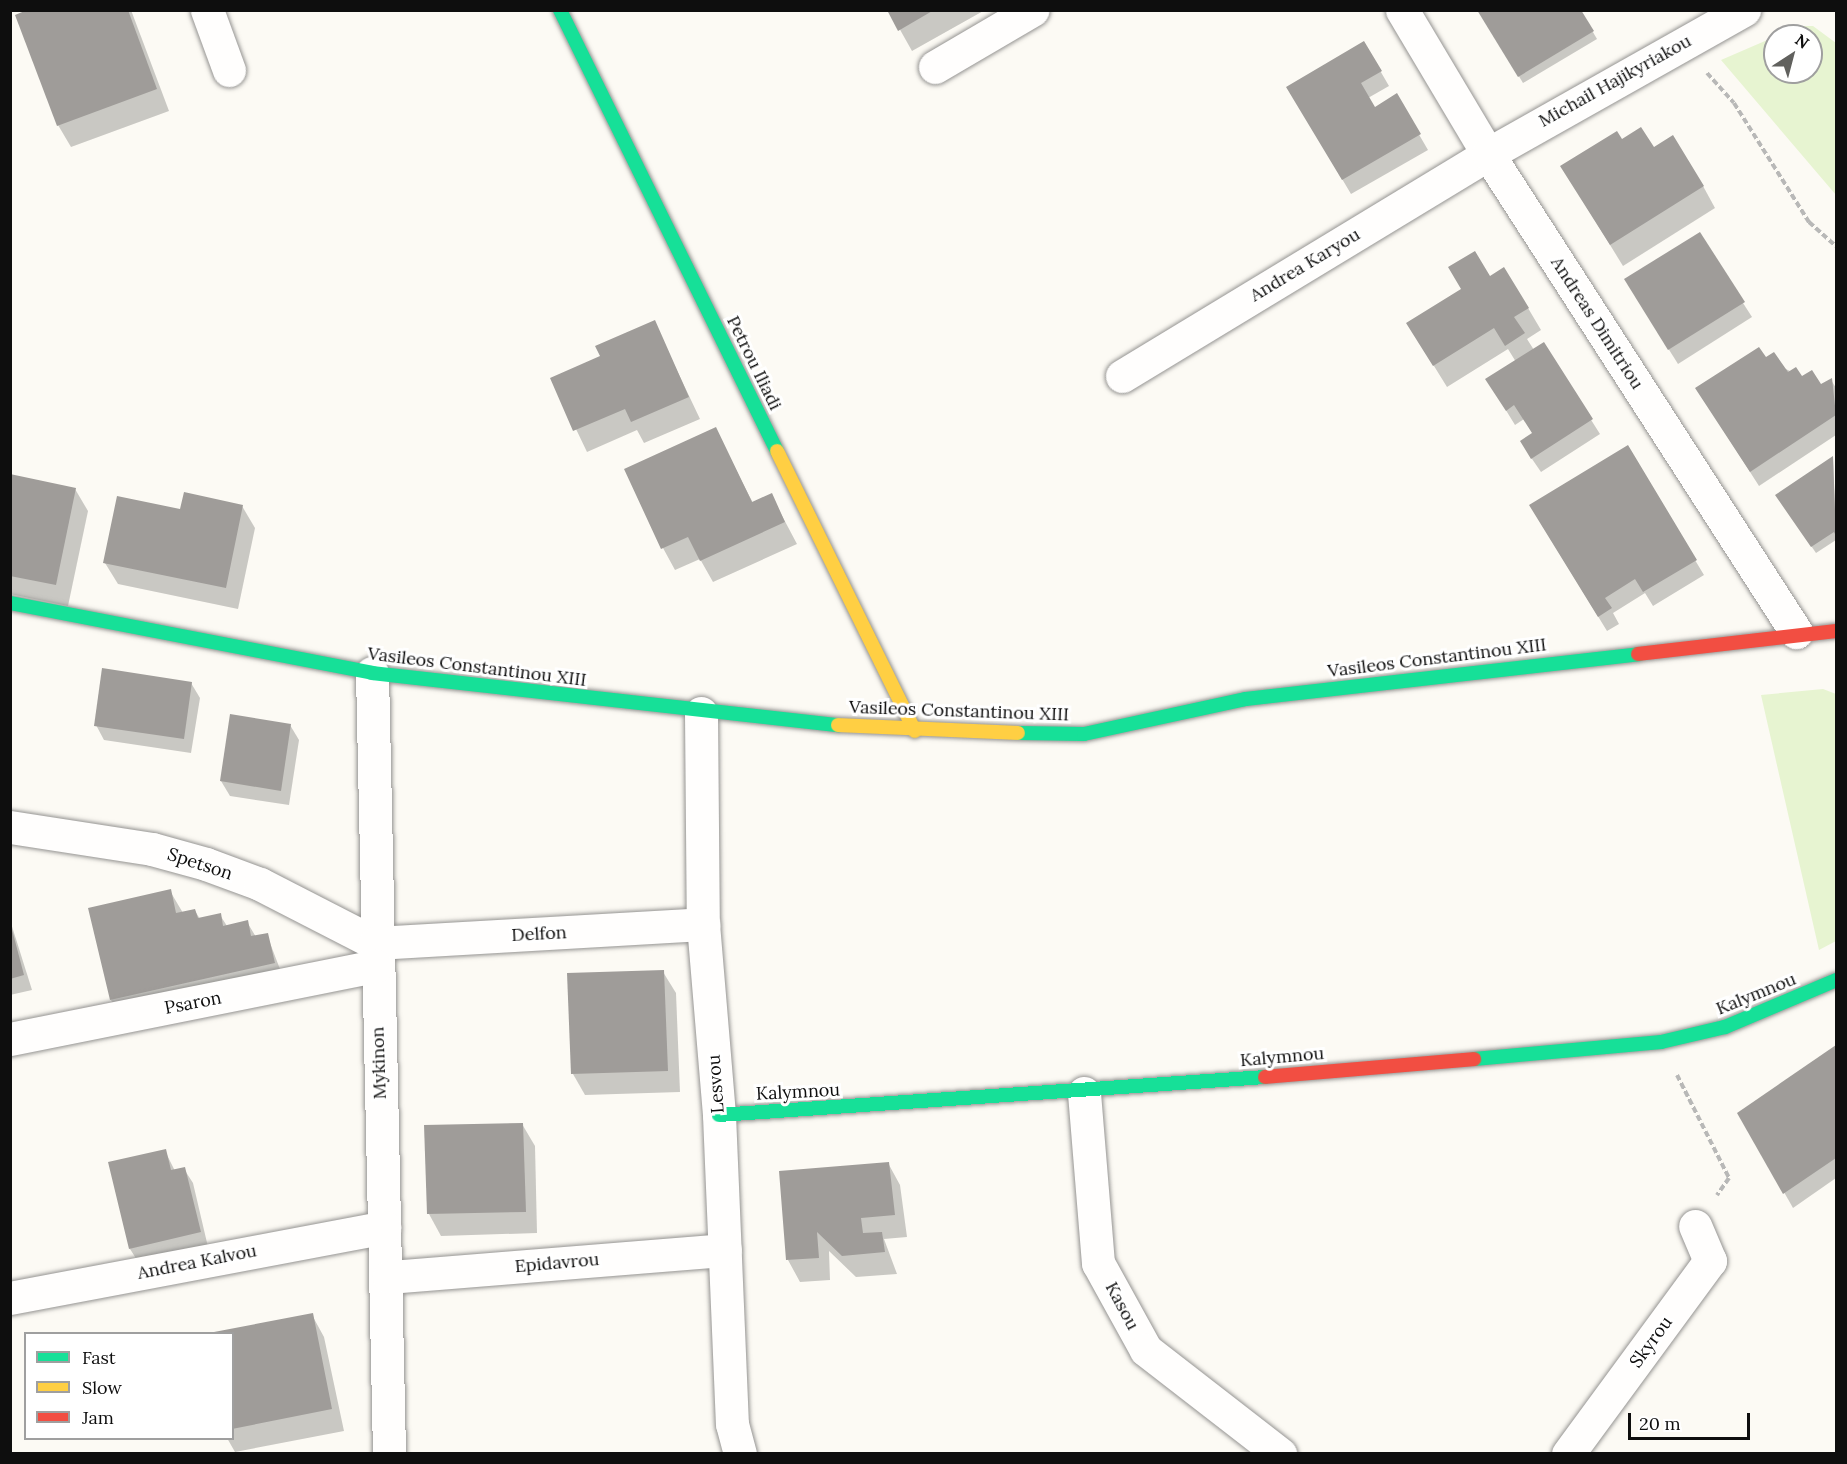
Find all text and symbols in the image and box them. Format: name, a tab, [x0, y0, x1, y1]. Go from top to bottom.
north arrow	[1763, 24, 1823, 84]
text: N	[1792, 29, 1813, 53]
street label: Michail Hajikyriakou	[1535, 30, 1695, 132]
street label: Andrea Karyou	[1246, 224, 1364, 306]
street label: Andreas Dimitriou	[1546, 253, 1648, 393]
street label: Petrou Iliadi	[722, 312, 786, 414]
street label: Vasileos Constantinou XIII	[1326, 634, 1548, 682]
street label: Vasileos Constantinou XIII	[366, 643, 588, 691]
street label: Vasileos Constantinou XIII	[849, 696, 1069, 726]
street label: Spetson	[165, 843, 235, 885]
street label: Delfon	[511, 922, 567, 946]
street label: Kalymnou	[1713, 968, 1799, 1020]
street label: Psaron	[163, 987, 223, 1019]
street label: Mykinon	[367, 1026, 391, 1100]
street label: Kalymnou	[1239, 1043, 1325, 1071]
street label: Lesvou	[703, 1054, 729, 1114]
street label: Kalymnou	[755, 1079, 841, 1105]
street label: Andrea Kalvou	[136, 1240, 258, 1284]
street label: Epidavrou	[514, 1249, 600, 1277]
street label: Kasou	[1100, 1278, 1144, 1334]
street label: Skyrou	[1625, 1312, 1677, 1372]
legend	[24, 1332, 234, 1440]
text: Fast	[82, 1346, 116, 1369]
text: Slow	[82, 1376, 122, 1399]
scale bar	[1631, 1401, 1752, 1439]
text: Jam	[82, 1406, 114, 1429]
text: 20 m	[1639, 1412, 1681, 1435]

